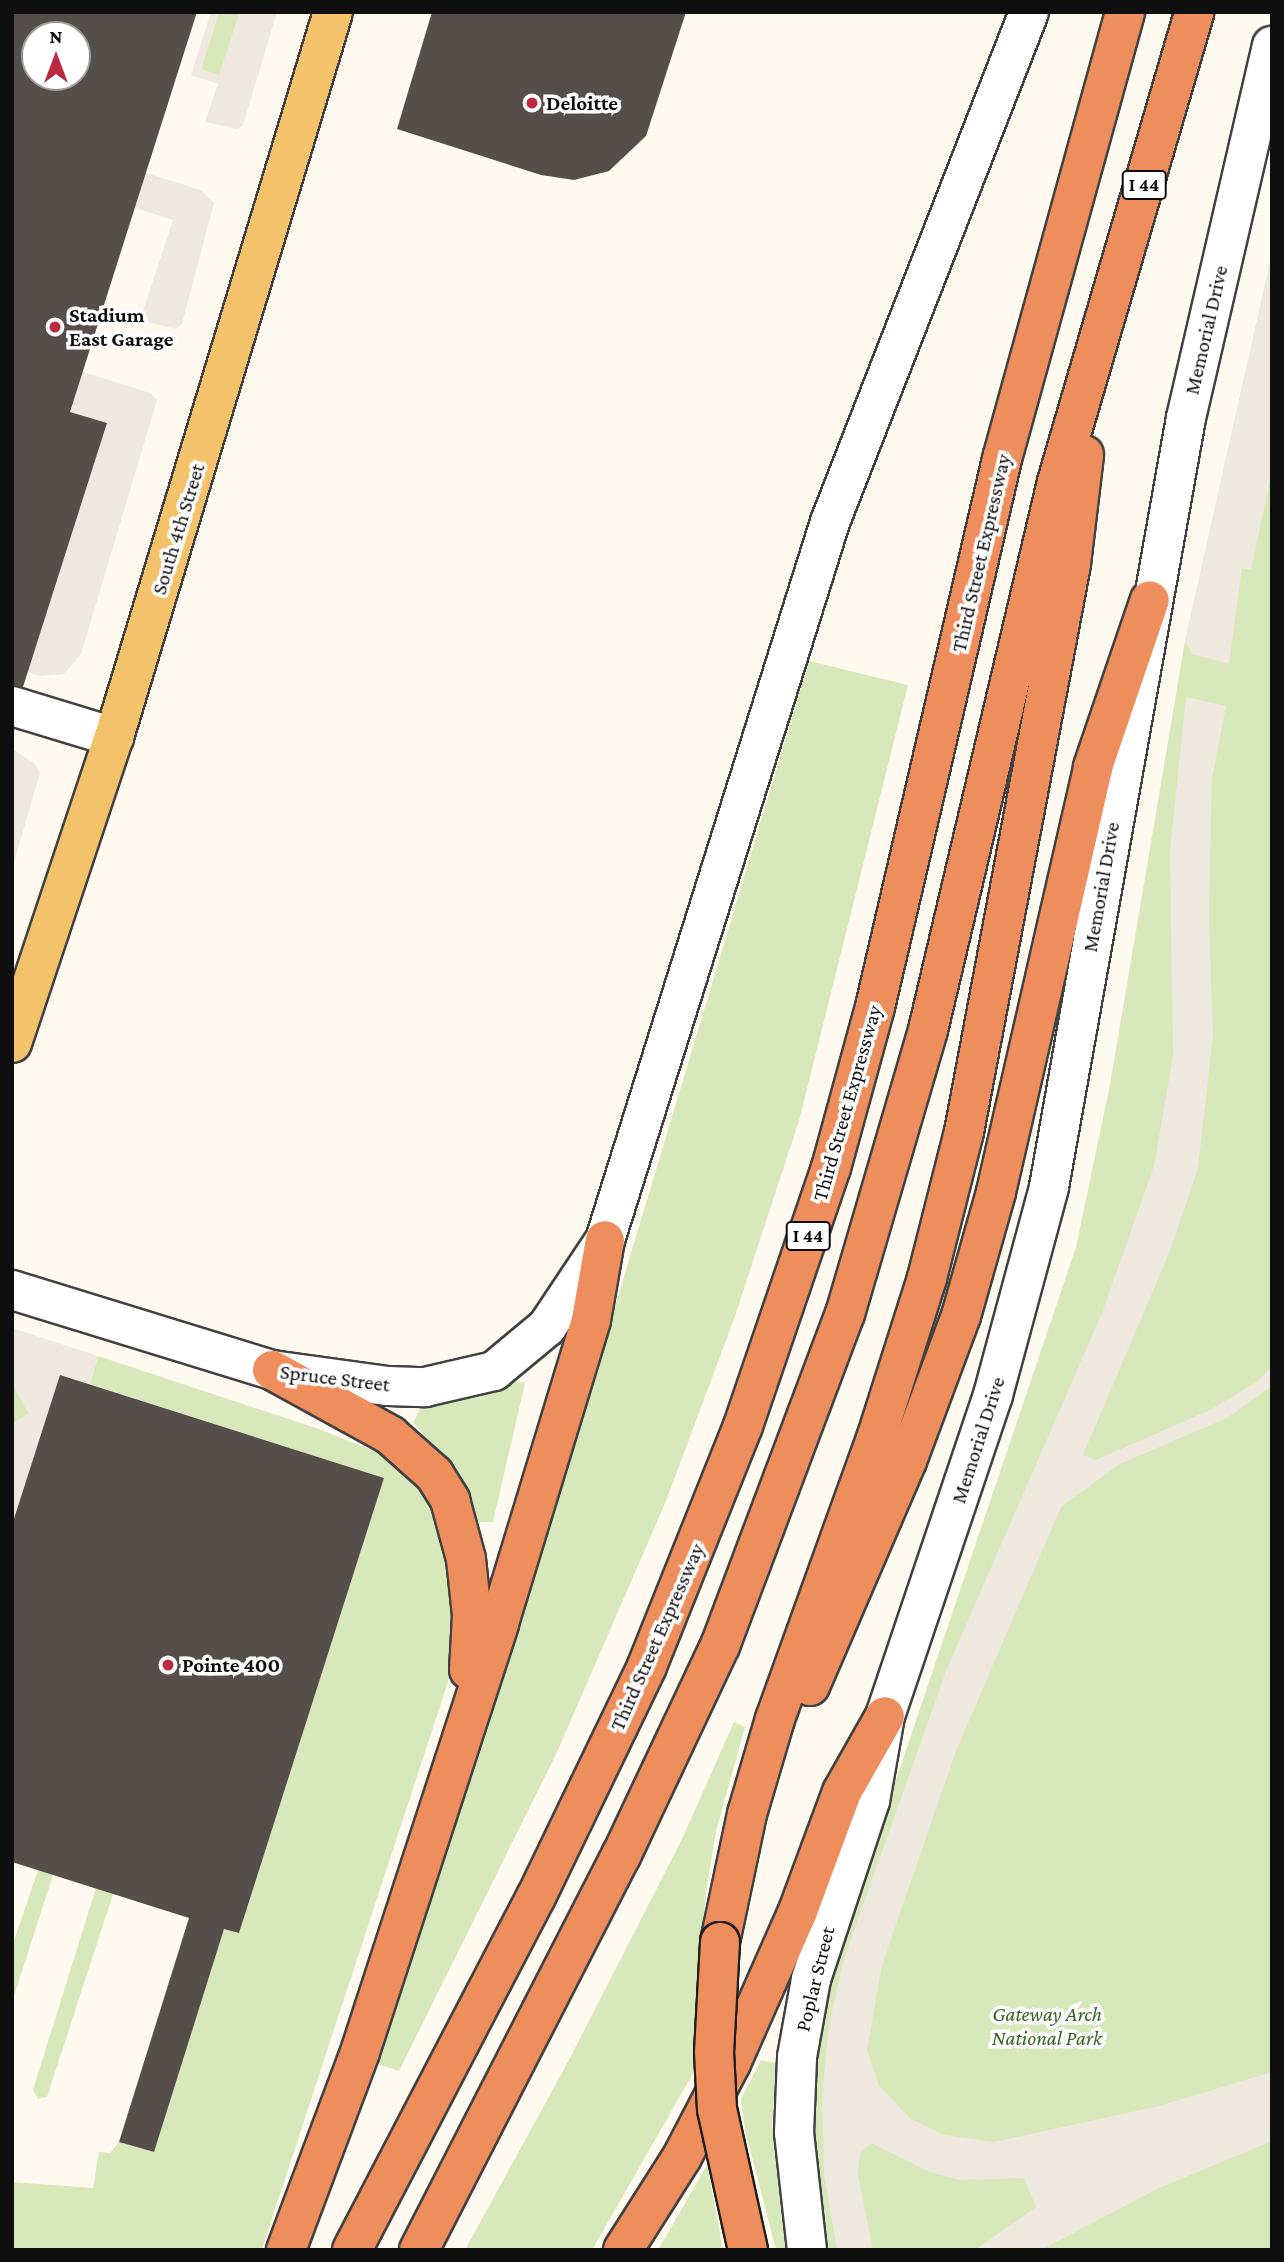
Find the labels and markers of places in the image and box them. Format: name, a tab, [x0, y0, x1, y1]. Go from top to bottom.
place label: Deloitte	[546, 90, 618, 116]
marker: Deloitte	[524, 95, 540, 111]
place label: Stadium East Garage	[69, 302, 174, 352]
marker: Stadium East Garage	[47, 319, 63, 335]
place label: Pointe 400	[182, 1652, 280, 1678]
marker: Pointe 400	[160, 1657, 176, 1673]

